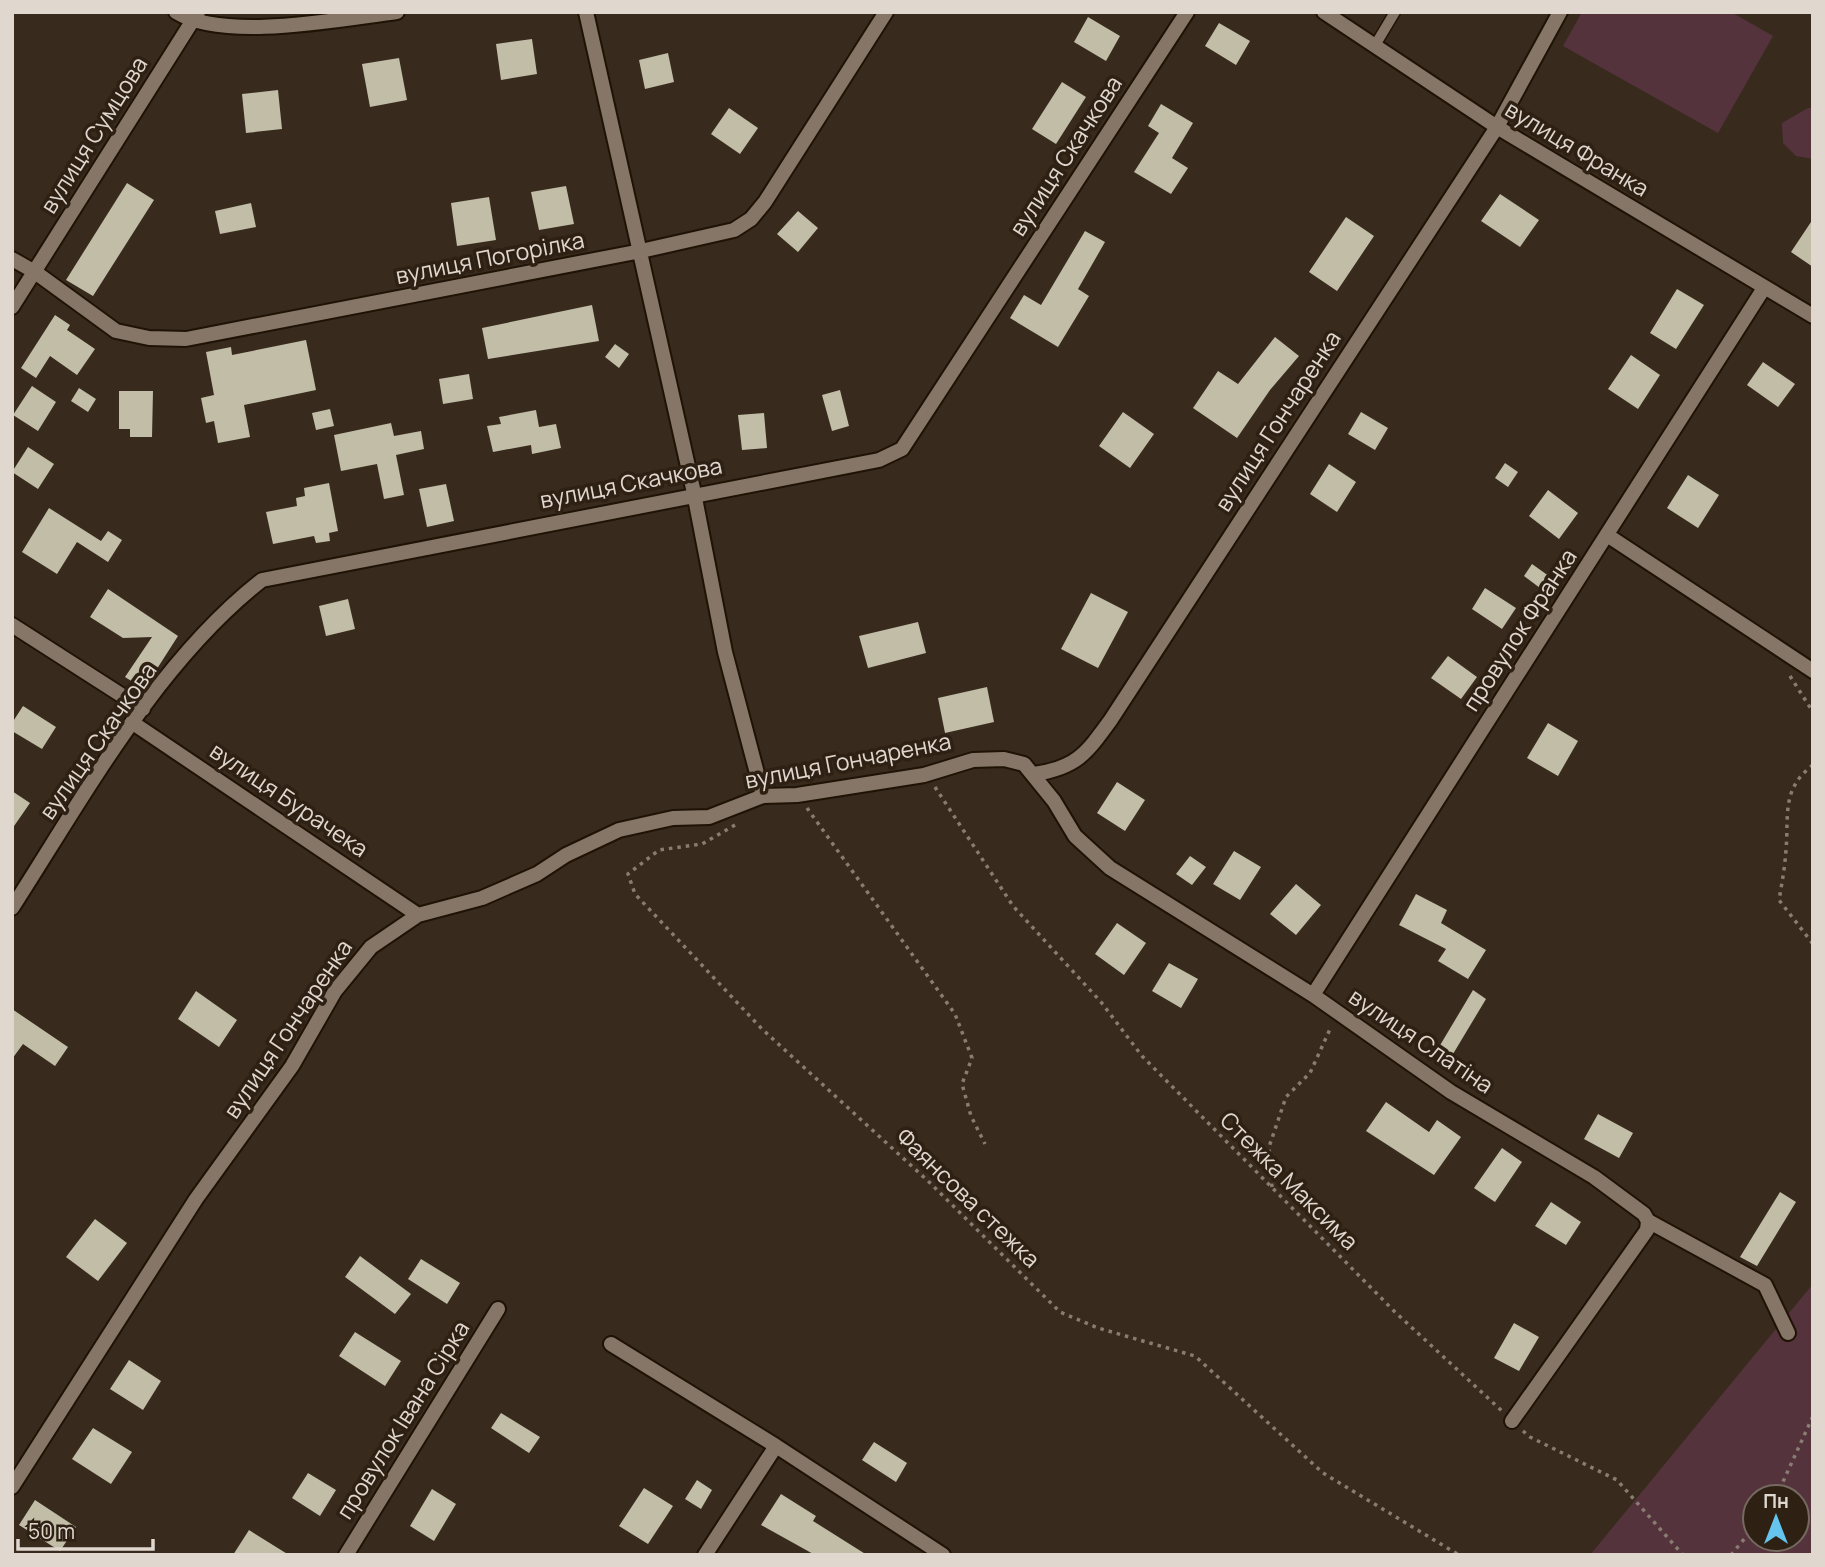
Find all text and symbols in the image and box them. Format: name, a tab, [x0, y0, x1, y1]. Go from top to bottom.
street label: вулиця Сумцова	[32, 50, 154, 219]
street label: вулиця Скачкова	[1001, 69, 1129, 242]
street label: вулиця Франка	[1500, 93, 1655, 204]
street label: вулиця Погорілка	[393, 223, 587, 291]
street label: вулиця Гончаренка	[1207, 324, 1348, 517]
street label: вулиця Скачкова	[537, 449, 725, 515]
street label: провулок Франка	[1455, 542, 1584, 717]
street label: вулиця Скачкова	[31, 656, 163, 825]
street label: вулиця Гончаренка	[742, 724, 954, 796]
street label: вулиця Бурачека	[204, 734, 375, 864]
street label: вулиця Гончаренка	[215, 933, 359, 1124]
street label: вулиця Слатіна	[1343, 980, 1500, 1100]
street label: Стежка Максима	[1213, 1104, 1366, 1257]
street label: Фаянсова стежка	[890, 1120, 1048, 1274]
street label: провулок Івана Сірка	[328, 1314, 476, 1525]
north arrow	[1741, 1483, 1811, 1553]
text: Пн	[1763, 1488, 1789, 1514]
scale bar	[18, 1508, 152, 1552]
text: 50 m	[28, 1517, 75, 1545]

